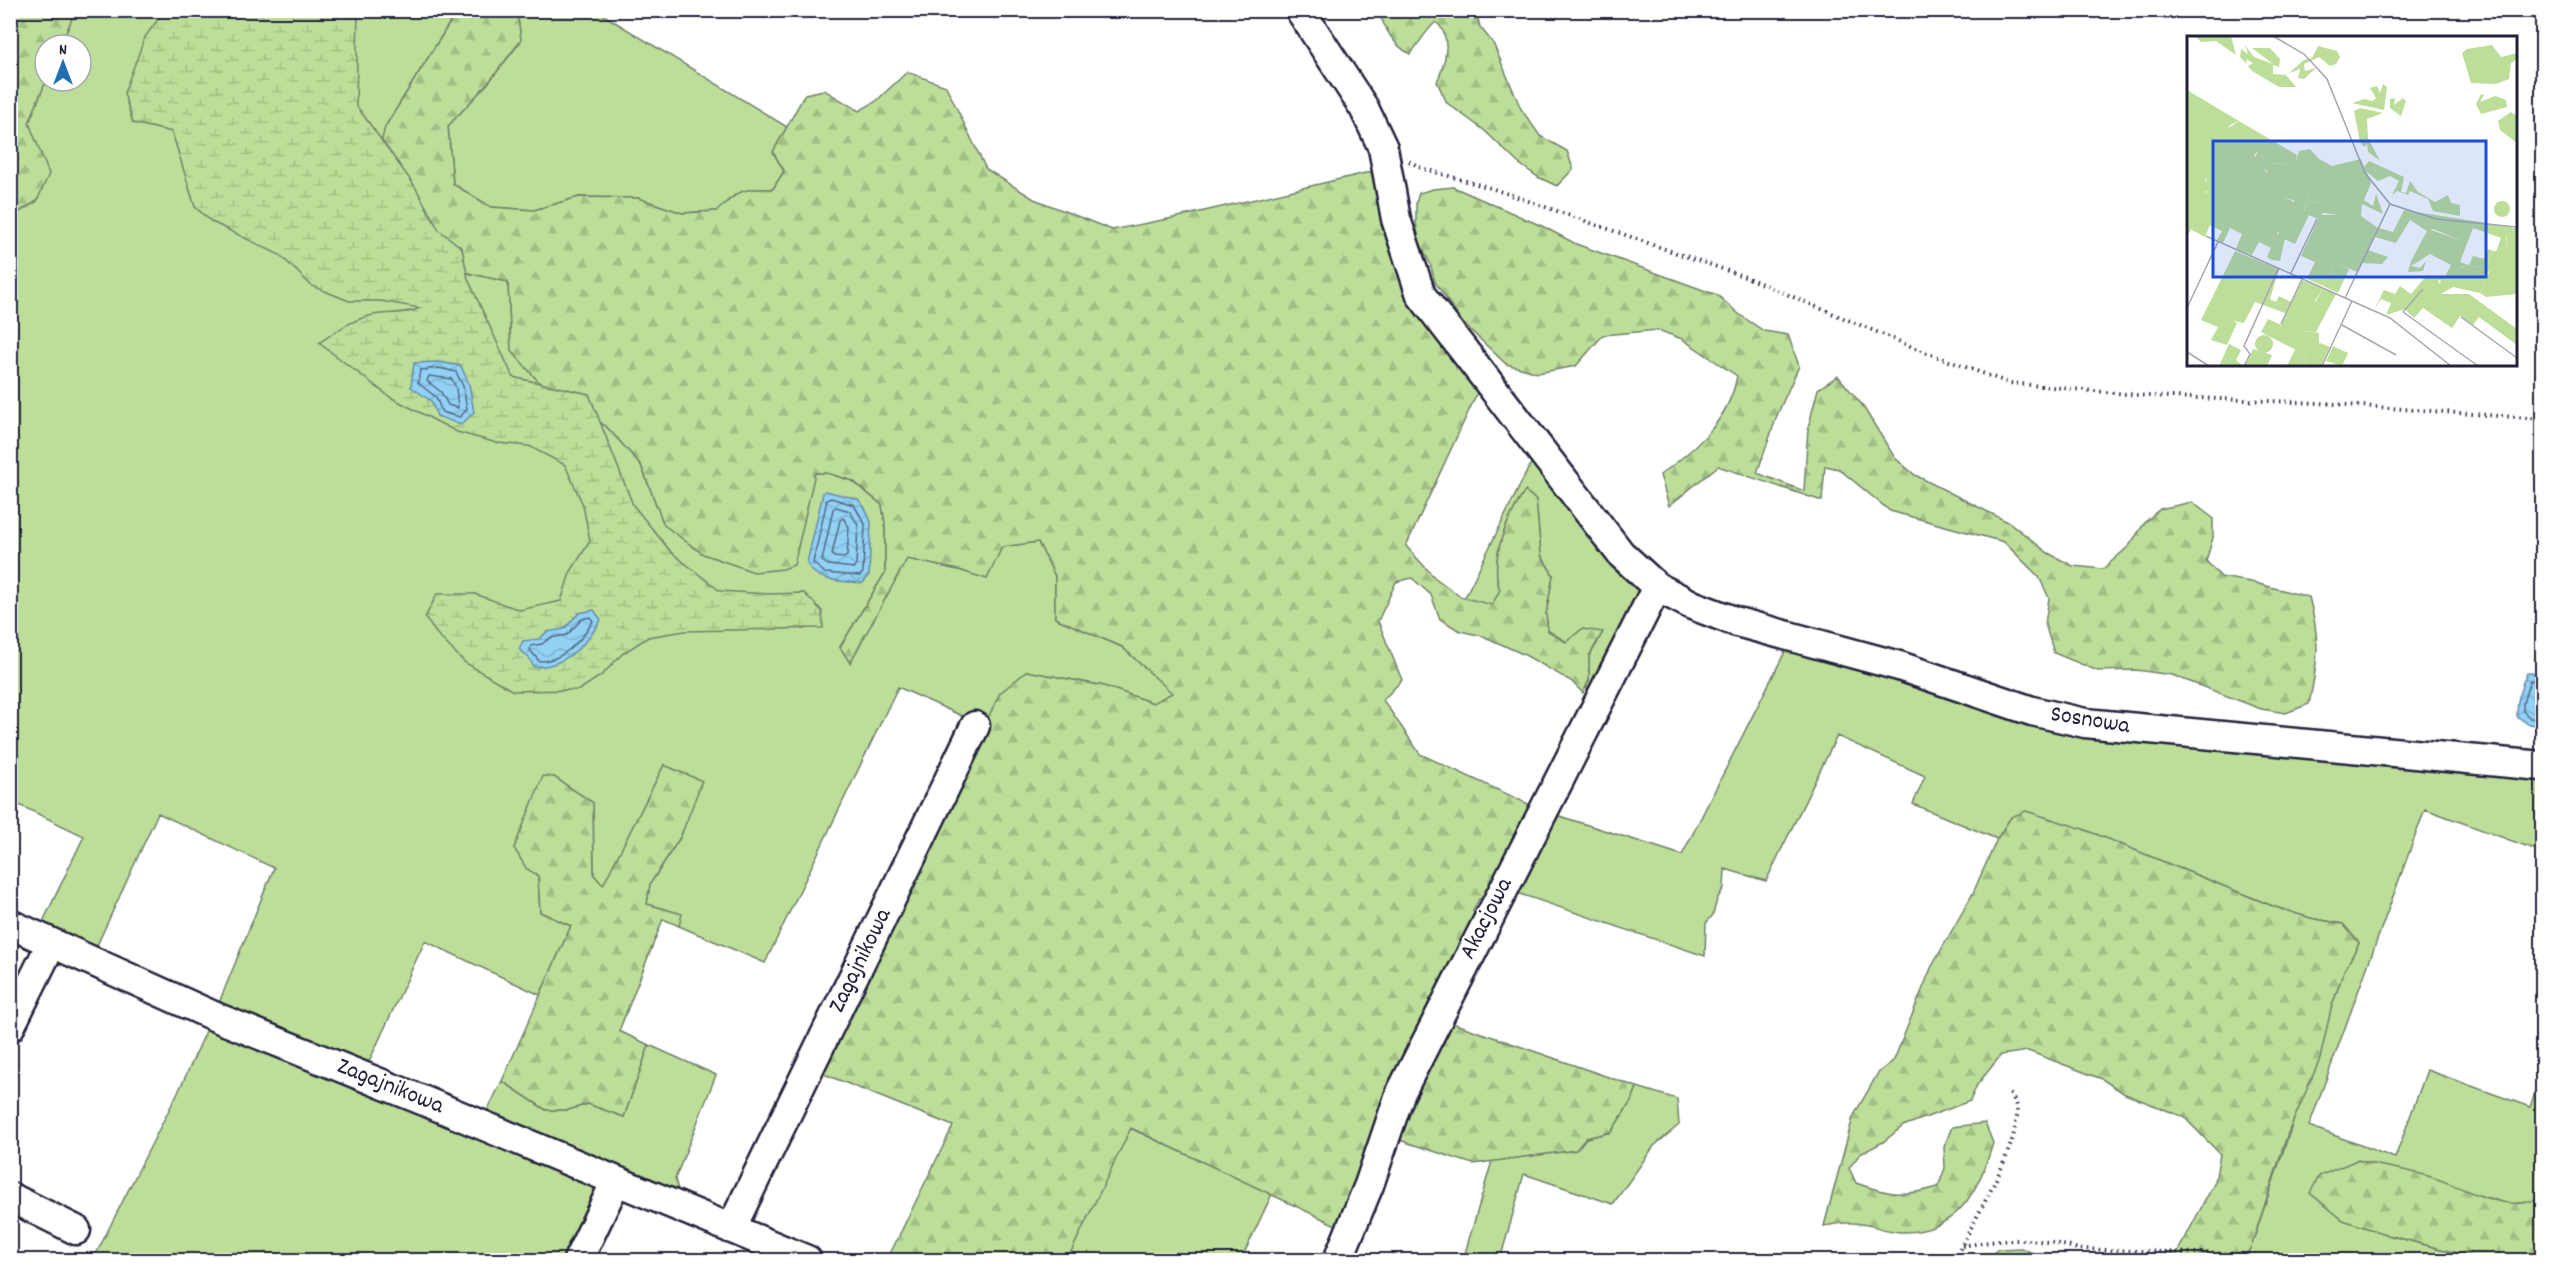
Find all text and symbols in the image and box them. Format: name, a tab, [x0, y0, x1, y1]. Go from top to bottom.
north arrow	[33, 33, 93, 93]
inset map	[2187, 36, 2517, 366]
text: N	[59, 39, 67, 62]
street label: Sosnowa	[2048, 698, 2133, 744]
street label: Akacjowa	[1452, 872, 1522, 966]
street label: Zagajnikowa	[821, 902, 901, 1019]
street label: Zagajnikowa	[331, 1050, 449, 1124]

